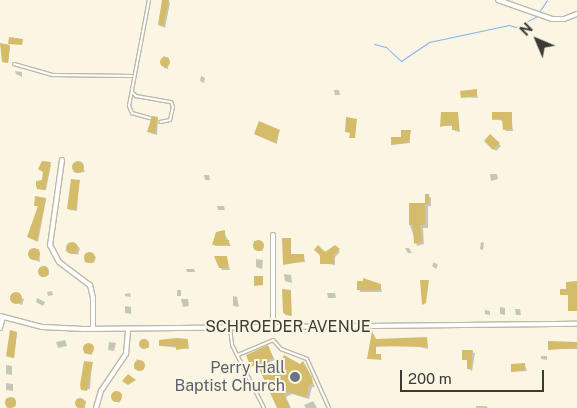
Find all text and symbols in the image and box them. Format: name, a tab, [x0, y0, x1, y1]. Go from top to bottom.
north arrow	[512, 15, 562, 65]
text: N	[517, 20, 536, 39]
street label: SCHROEDER AVENUE	[205, 317, 371, 337]
place label: Perry Hall Baptist Church	[174, 358, 285, 396]
scale bar	[402, 360, 546, 392]
text: 200 m	[408, 370, 452, 387]
marker: Perry Hall Baptist Church	[289, 371, 301, 383]

